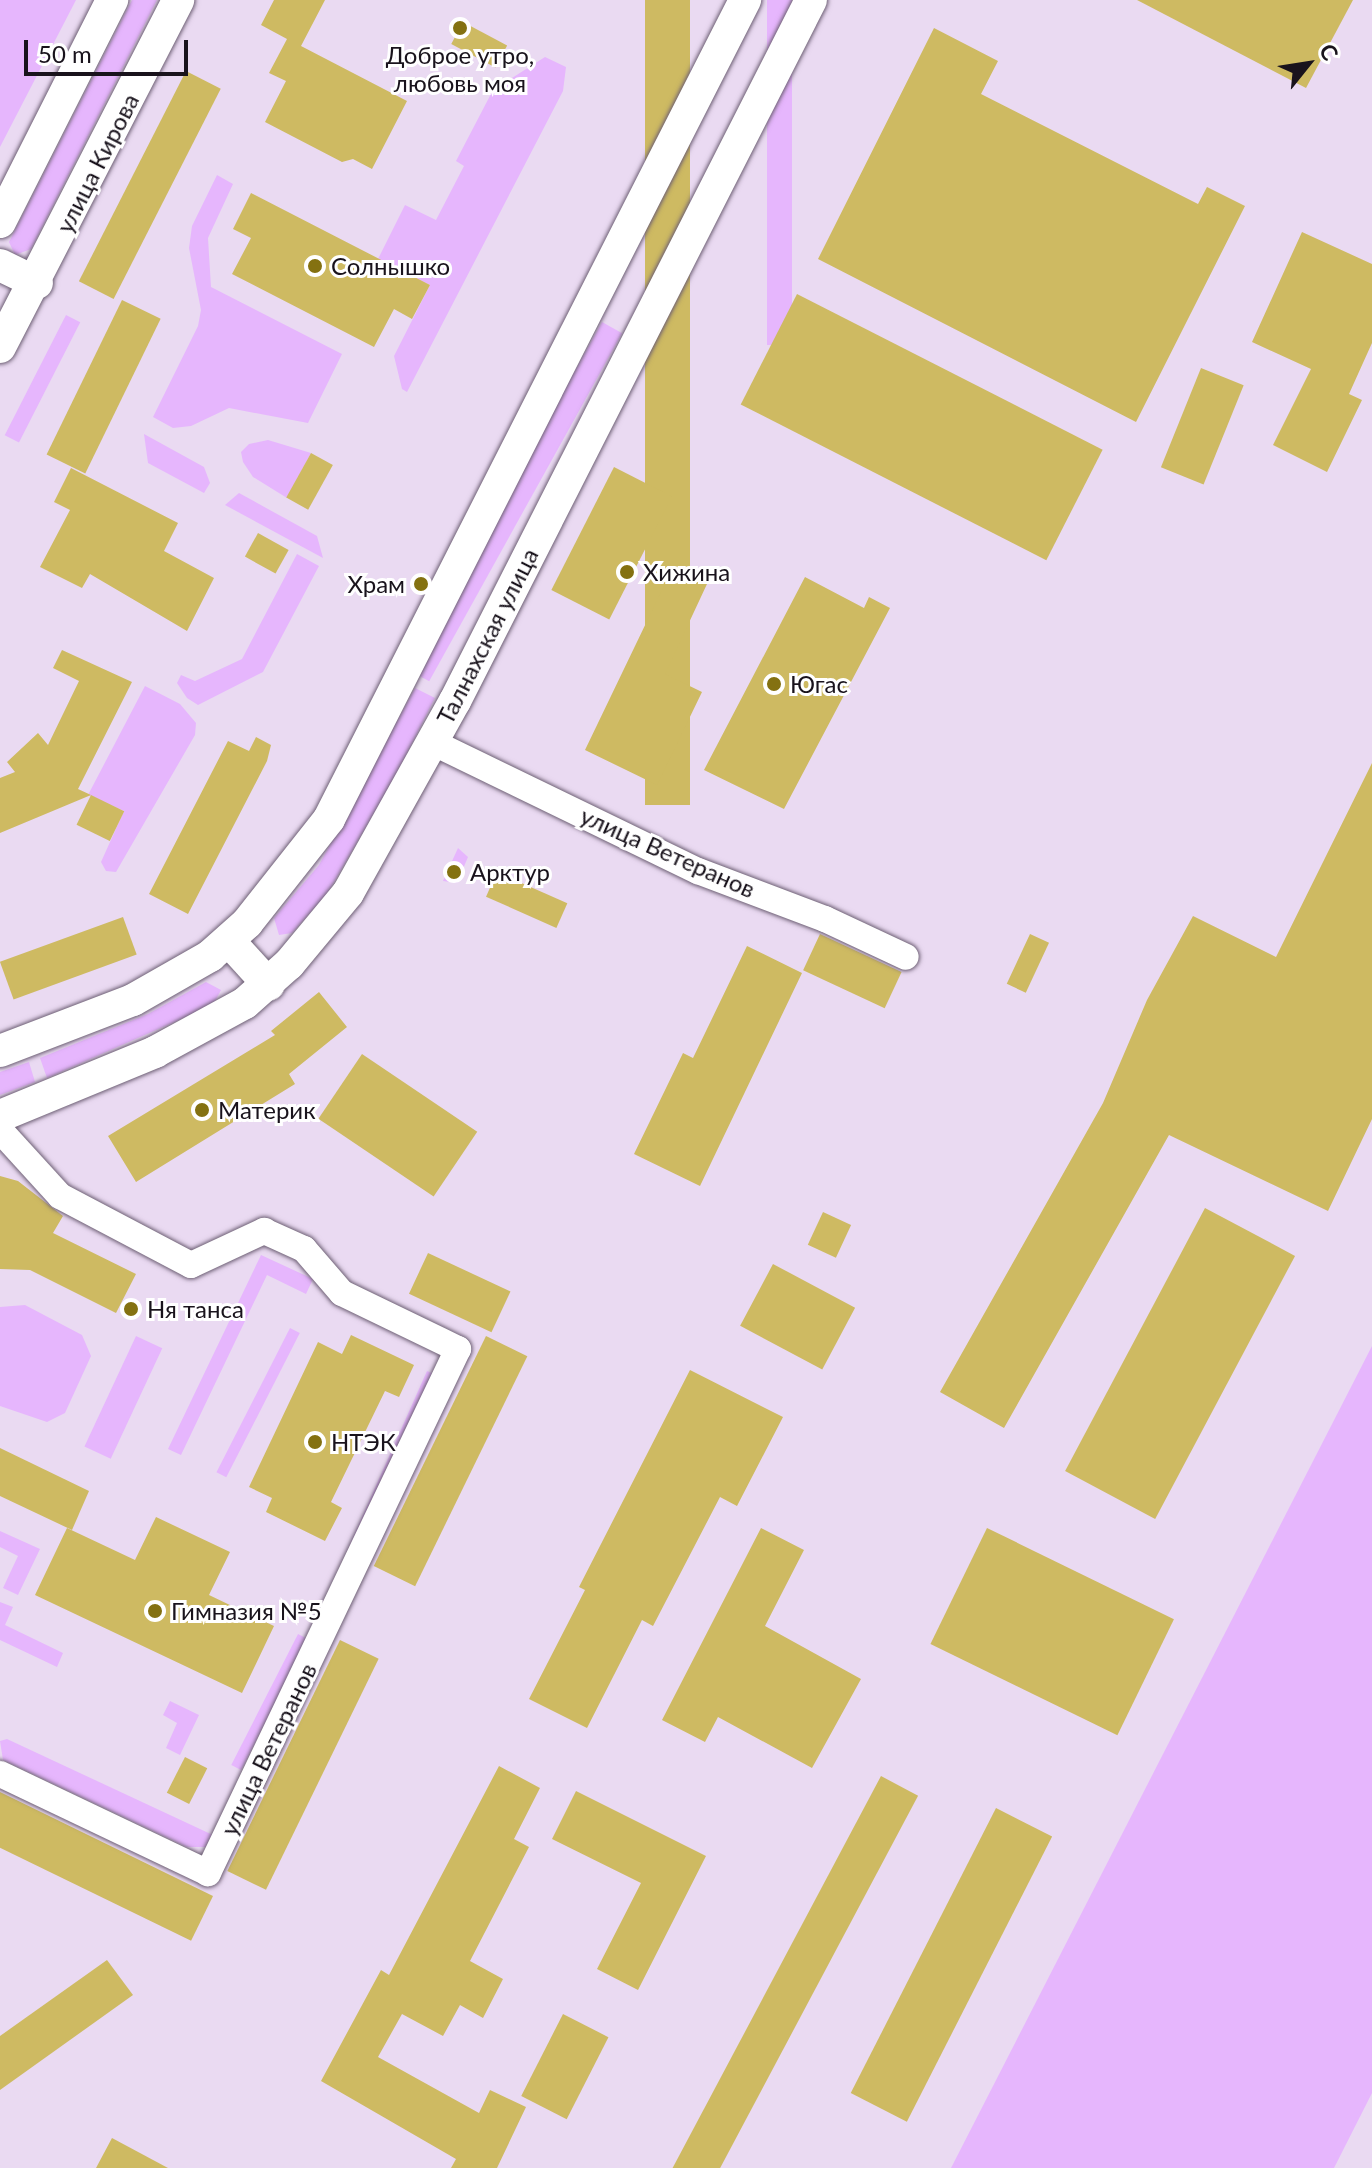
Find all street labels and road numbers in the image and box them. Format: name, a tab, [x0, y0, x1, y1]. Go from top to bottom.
street label: улица Кирова	[50, 89, 144, 237]
street label: Талнахская улица	[430, 543, 544, 729]
street label: улица Ветеранов	[576, 801, 760, 903]
street label: улица Ветеранов	[214, 1658, 322, 1840]

